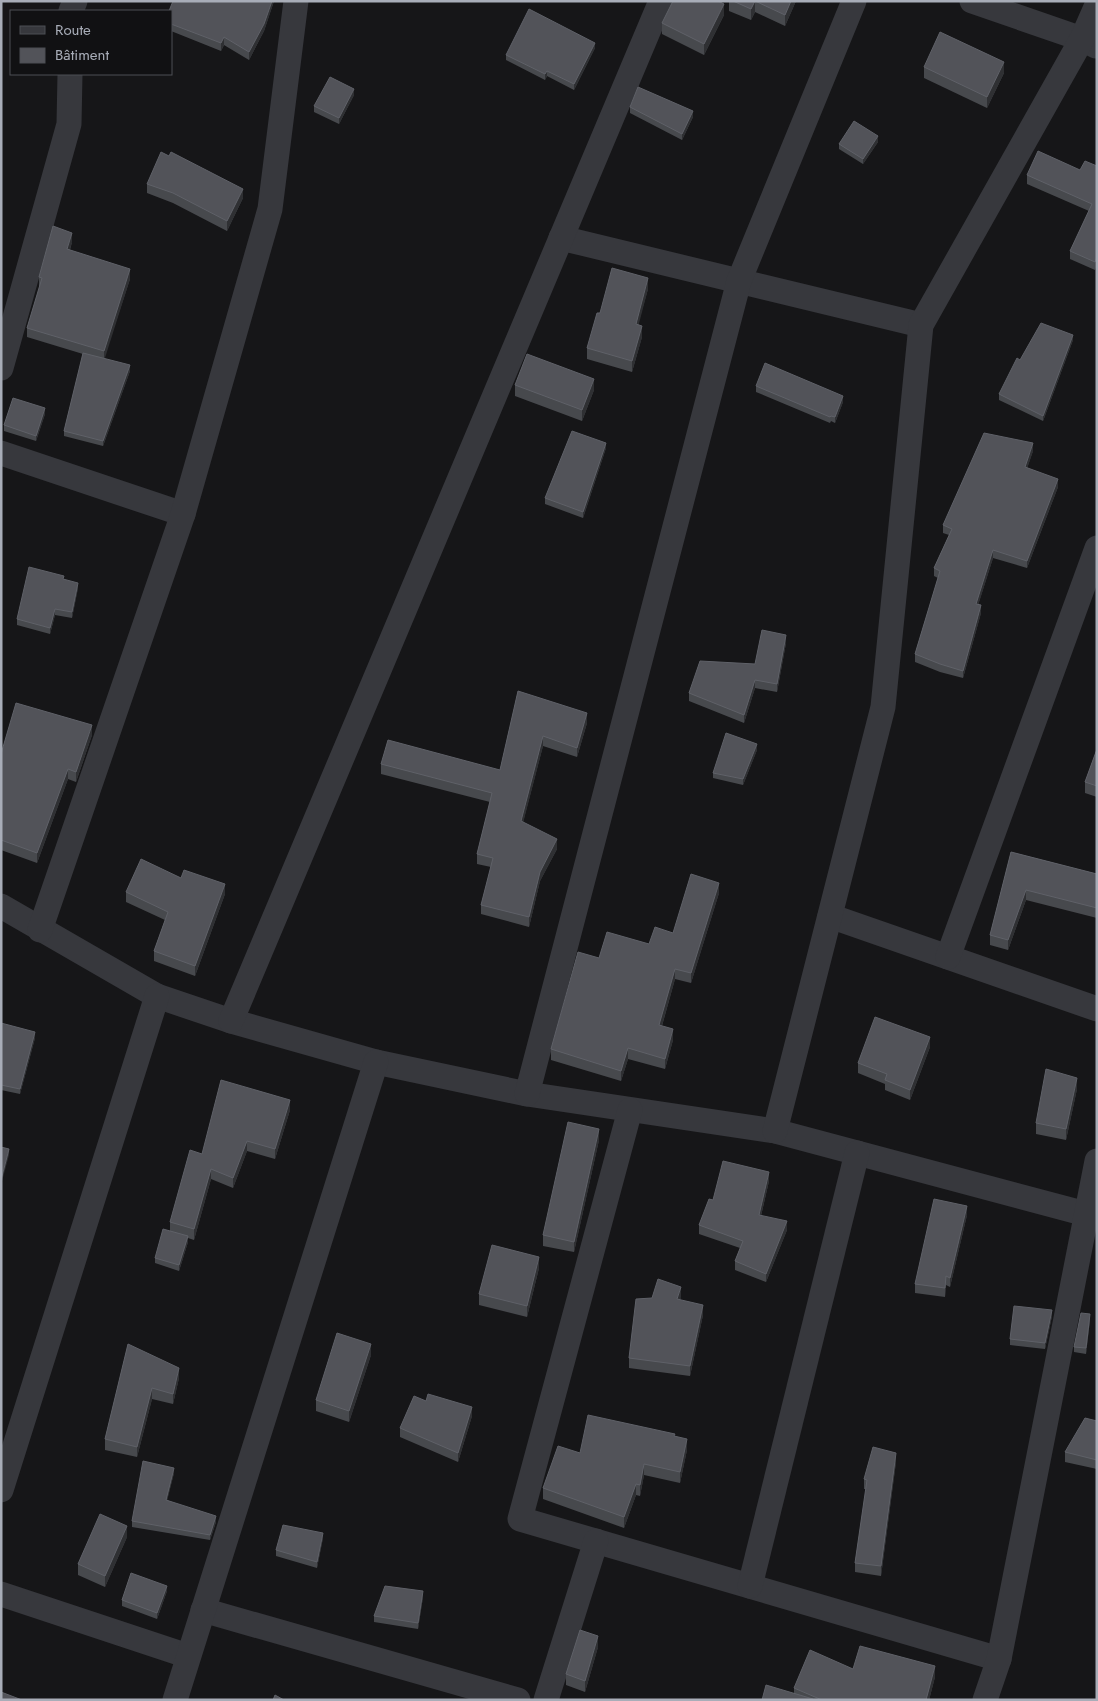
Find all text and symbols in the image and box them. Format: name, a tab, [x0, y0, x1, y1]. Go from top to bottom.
legend	[10, 10, 172, 75]
text: Route	[55, 19, 91, 41]
text: Bâtiment	[55, 44, 109, 66]

